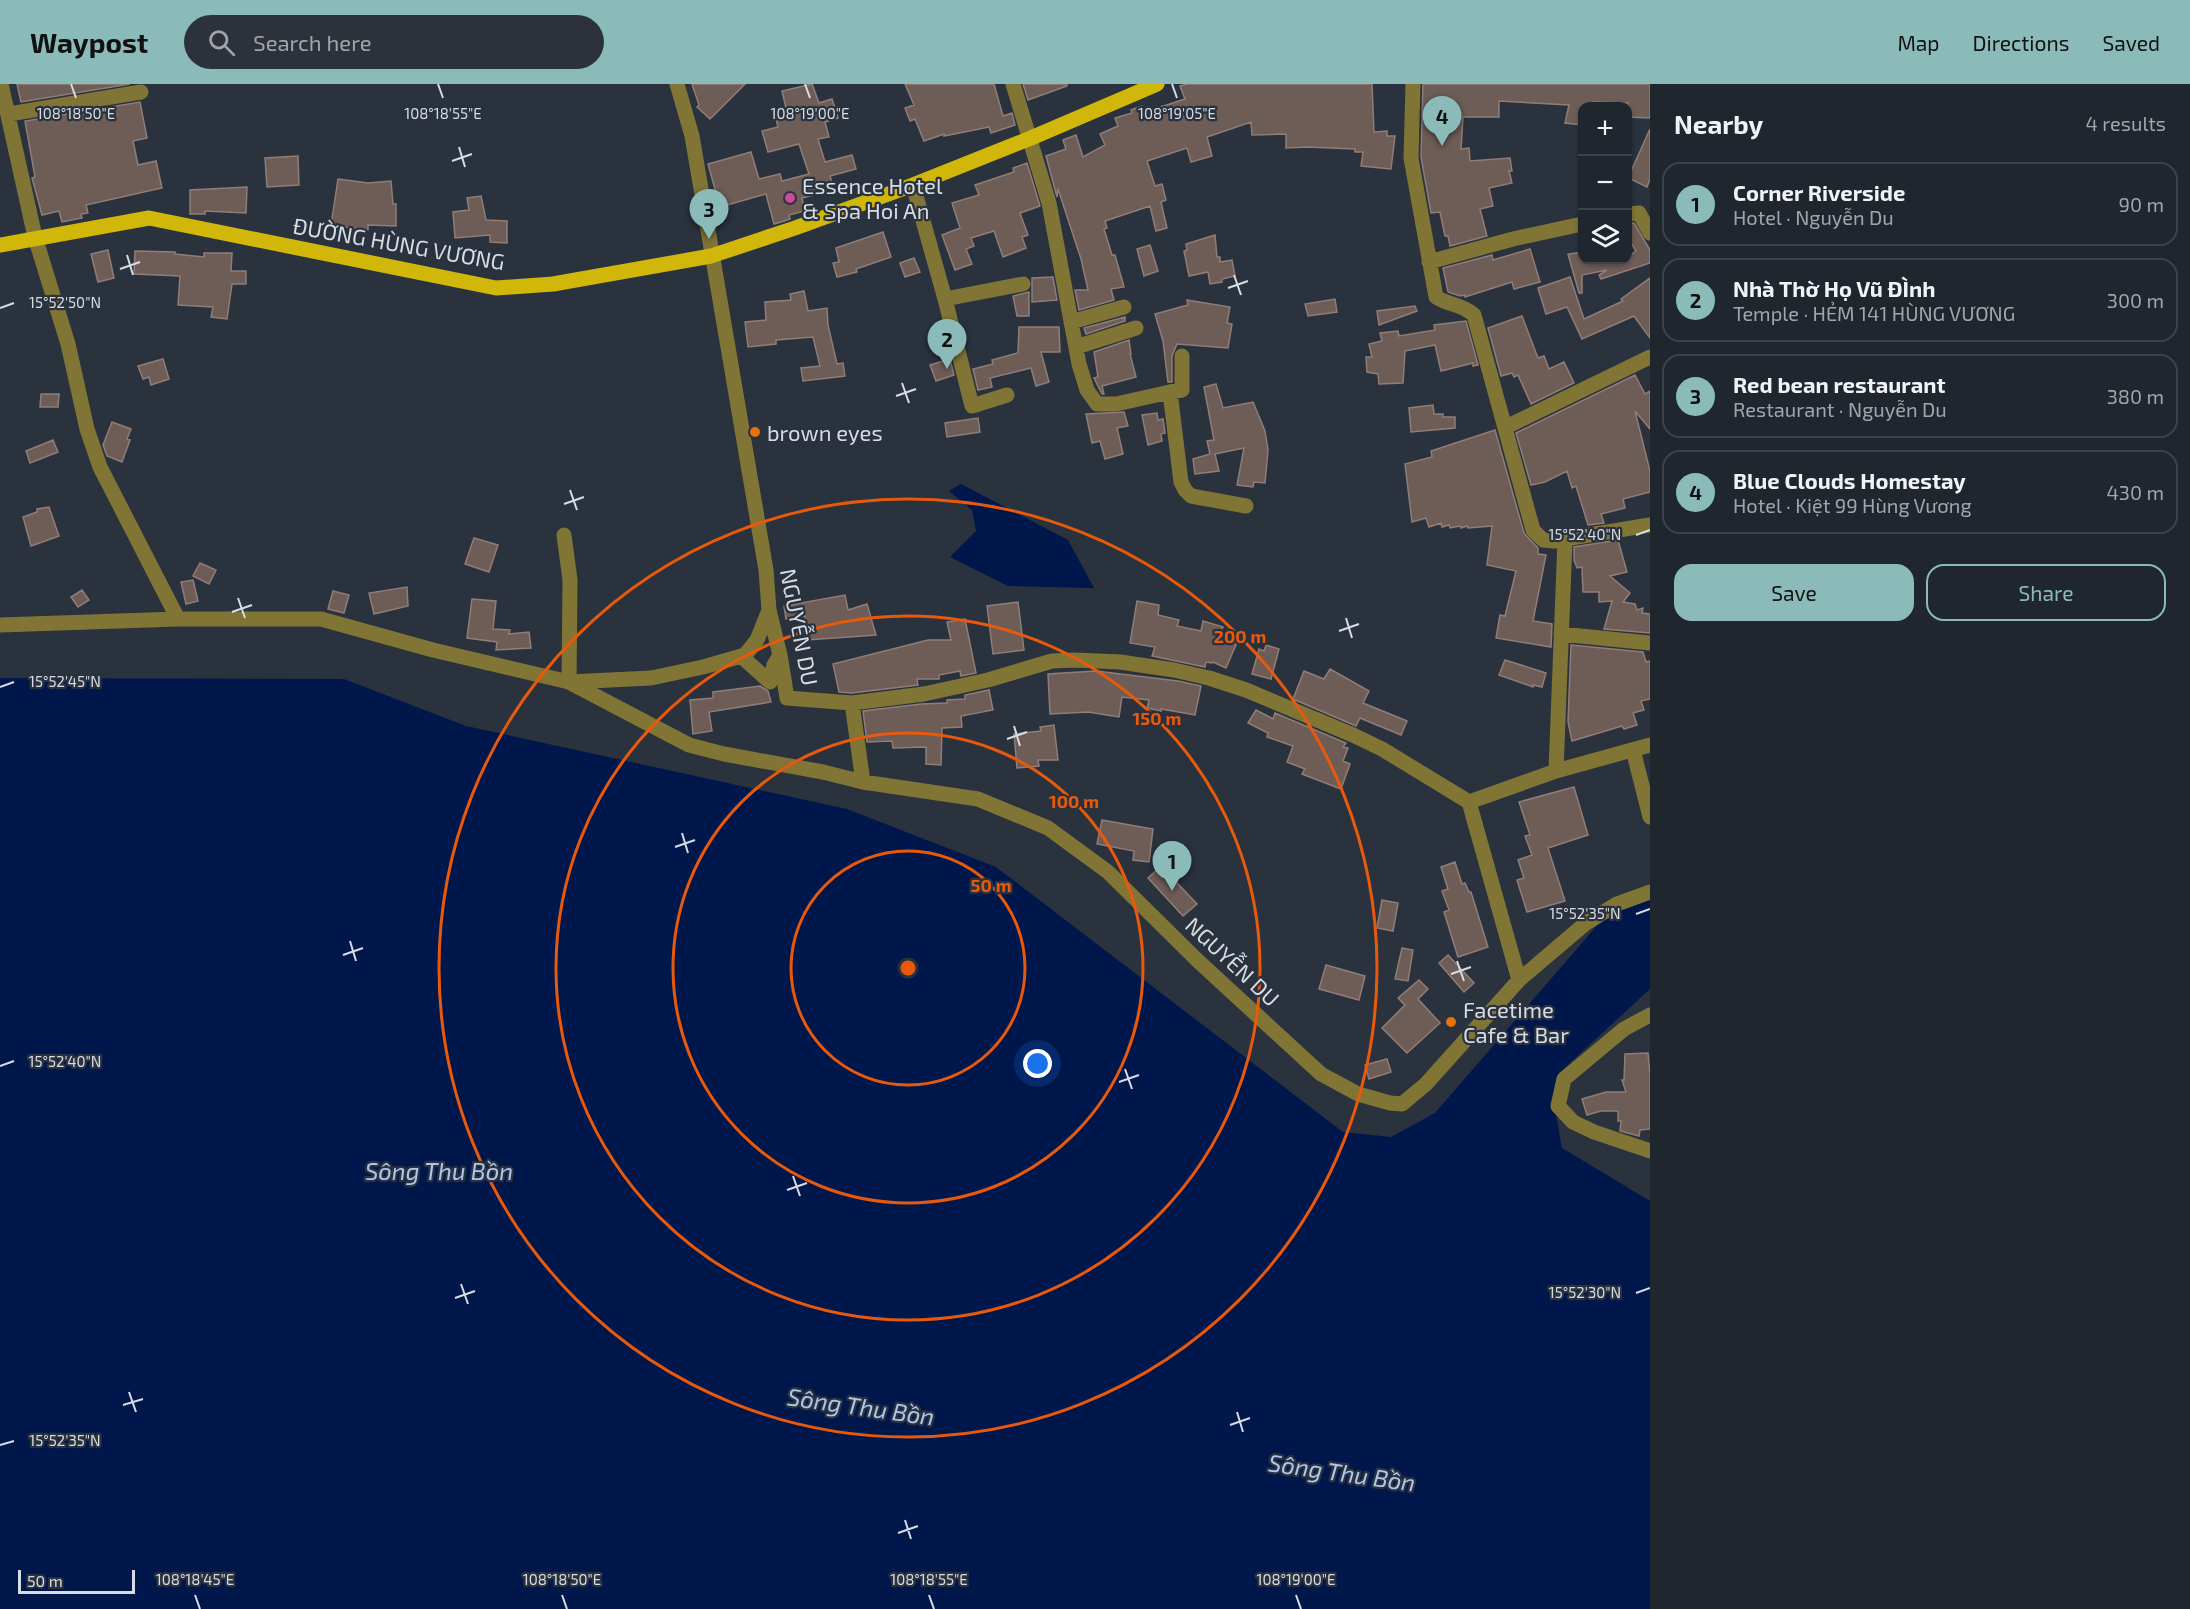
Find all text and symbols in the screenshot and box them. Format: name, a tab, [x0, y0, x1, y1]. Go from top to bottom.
search box	[184, 15, 604, 69]
text: Waypost	[30, 25, 148, 59]
icon: search	[205, 26, 238, 59]
text: Search here	[253, 29, 372, 55]
text: Map	[1897, 30, 1940, 55]
text: Directions	[1973, 30, 2069, 55]
text: Saved	[2102, 30, 2160, 55]
pin: 4	[1422, 97, 1462, 146]
map controls	[1578, 102, 1632, 264]
button: +	[1578, 102, 1632, 156]
text: 108°18'50"E	[37, 104, 115, 122]
text: 108°18'55"E	[404, 104, 482, 122]
text: 108°19'00"E	[770, 104, 850, 122]
text: 108°19'05"E	[1138, 104, 1216, 122]
text: Nearby	[1674, 108, 1763, 139]
text: 4 results	[2086, 111, 2166, 135]
button: −	[1578, 156, 1632, 210]
place label: Essence Hotel & Spa Hoi An	[802, 172, 943, 223]
text: Corner Riverside	[1733, 179, 1905, 205]
pin: 3	[690, 190, 728, 239]
marker: Essence Hotel & Spa Hoi An	[783, 191, 797, 205]
text: 1	[1691, 192, 1700, 216]
text: 90 m	[2119, 192, 2164, 216]
text: Hotel · Nguyễn Du	[1733, 205, 1894, 229]
button: layers	[1578, 210, 1632, 264]
street label: ĐƯỜNG HÙNG VƯƠNG	[291, 212, 507, 274]
text: Nhà Thờ Họ Vũ ĐÌnh	[1733, 275, 1935, 301]
text: 2	[1690, 288, 1701, 312]
text: 300 m	[2107, 288, 2164, 312]
text: 15°52'50"N	[29, 293, 101, 311]
text: Temple · HẺM 141 HÙNG VƯƠNG	[1733, 301, 2015, 325]
pin: 2	[928, 320, 966, 369]
text: Red bean restaurant	[1733, 371, 1945, 397]
text: 3	[1690, 384, 1701, 408]
text: 380 m	[2107, 384, 2164, 408]
text: Restaurant · Nguyễn Du	[1733, 397, 1947, 421]
place label: brown eyes	[767, 419, 883, 445]
marker: brown eyes	[748, 425, 762, 439]
text: Blue Clouds Homestay	[1733, 467, 1966, 493]
text: 4	[1689, 480, 1702, 504]
text: 430 m	[2107, 480, 2164, 504]
text: Hotel · Kiệt 99 Hùng Vương	[1733, 493, 1972, 517]
text: 15°52'40"N	[1549, 525, 1621, 543]
button: Save	[1674, 564, 1914, 621]
button: Share	[1926, 564, 2166, 621]
street label: NGUYỄN DU	[776, 566, 825, 688]
text: 200 m	[1214, 625, 1266, 647]
text: 15°52'45"N	[29, 672, 101, 690]
text: 150 m	[1133, 707, 1181, 729]
text: 100 m	[1049, 790, 1099, 812]
pin: 1	[1152, 842, 1192, 891]
text: 50 m	[970, 874, 1012, 896]
text: 15°52'35"N	[1549, 904, 1621, 922]
street label: NGUYỄN DU	[1181, 910, 1286, 1011]
centre of rings	[898, 958, 918, 978]
place label: Facetime Cafe & Bar	[1463, 996, 1569, 1047]
marker: Facetime Cafe & Bar	[1444, 1015, 1458, 1029]
your location	[1023, 1049, 1052, 1078]
text: 15°52'40"N	[29, 1052, 101, 1070]
water label: Sông Thu Bồn	[365, 1156, 513, 1185]
text: 15°52'30"N	[1549, 1283, 1621, 1301]
water label: Sông Thu Bồn	[786, 1381, 936, 1431]
text: 15°52'35"N	[29, 1431, 101, 1449]
water label: Sông Thu Bồn	[1267, 1447, 1417, 1497]
scale bar	[18, 1567, 135, 1594]
text: 108°18'45"E	[156, 1570, 234, 1588]
text: 108°18'50"E	[523, 1570, 601, 1588]
text: 108°18'55"E	[890, 1570, 968, 1588]
text: 108°19'00"E	[1256, 1570, 1336, 1588]
text: 50 m	[27, 1571, 63, 1590]

